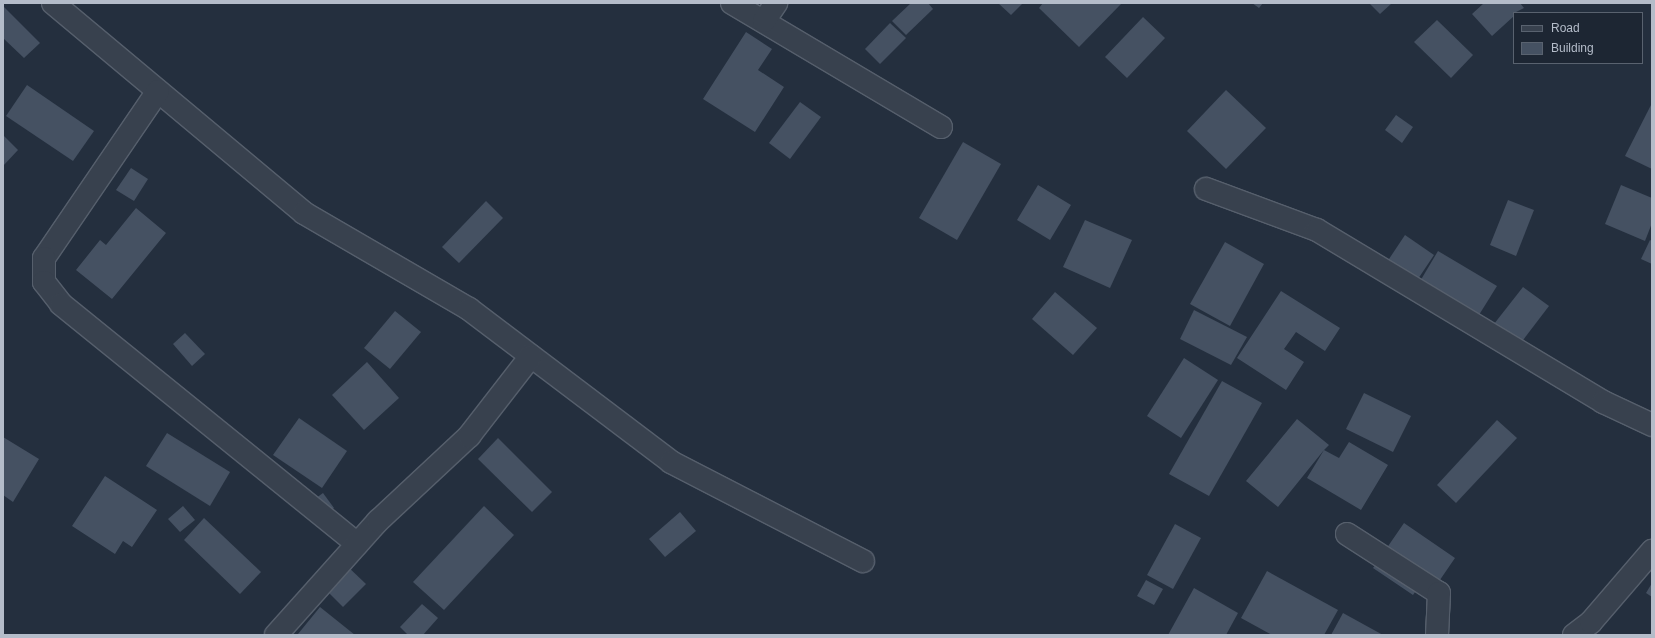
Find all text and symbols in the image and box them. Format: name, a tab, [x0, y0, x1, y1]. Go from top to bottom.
legend	[1513, 12, 1643, 64]
text: Road	[1551, 21, 1580, 35]
text: Building	[1551, 41, 1594, 55]

